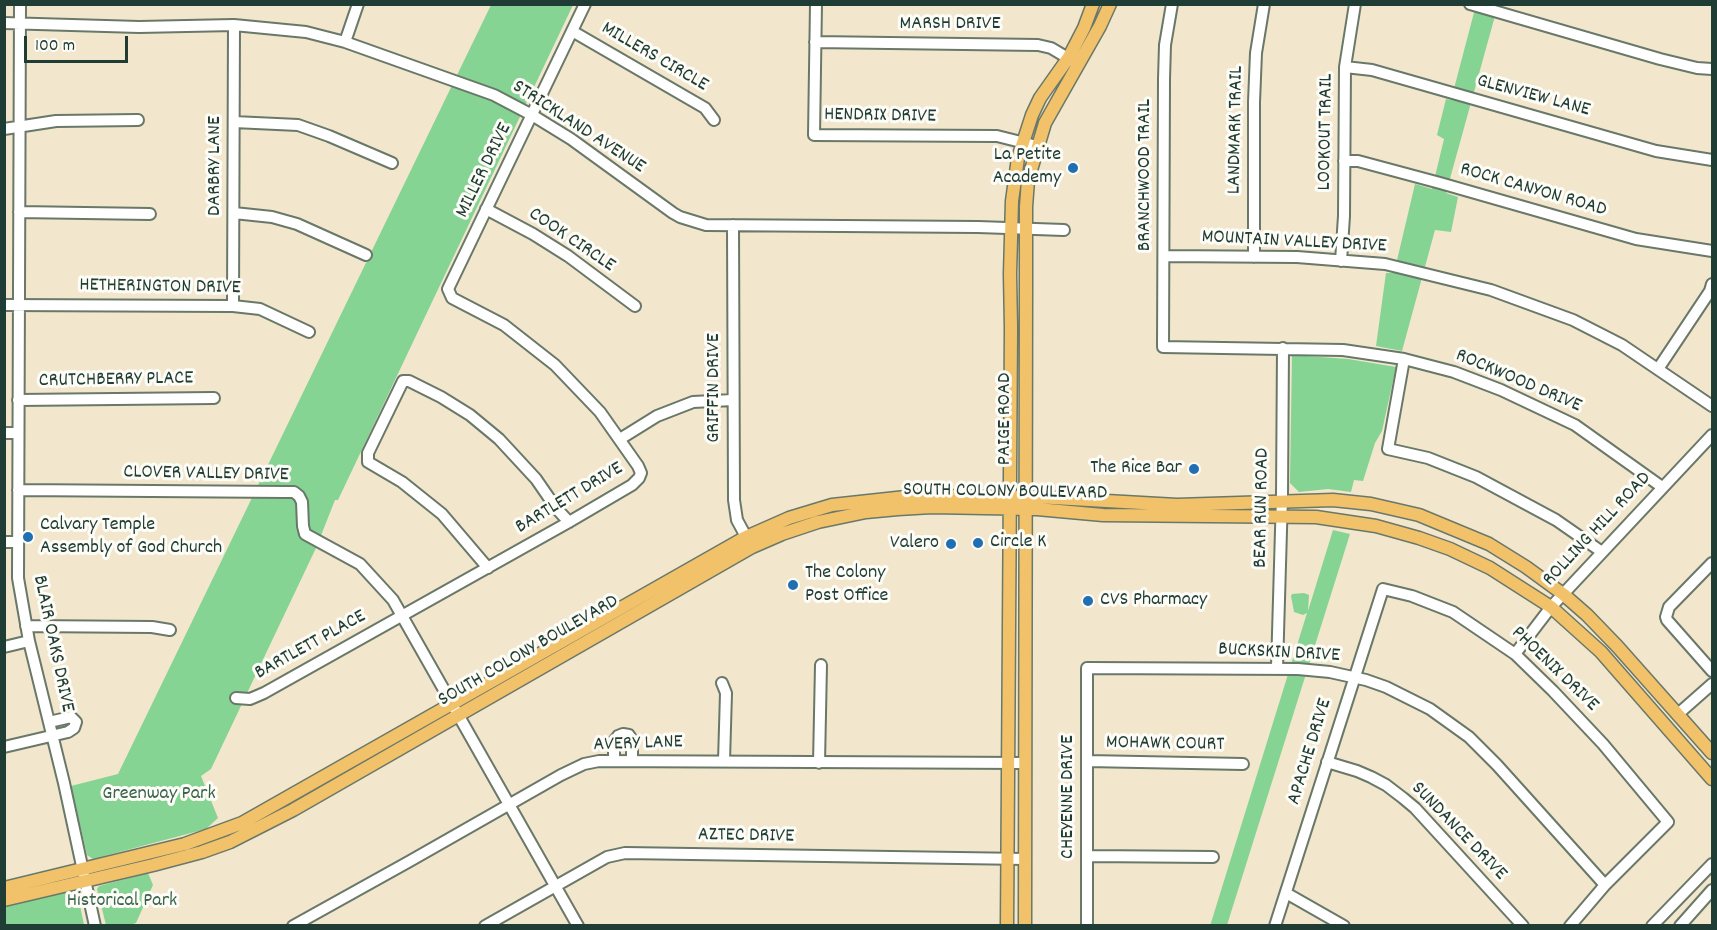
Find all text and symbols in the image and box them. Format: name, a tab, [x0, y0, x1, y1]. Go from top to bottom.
street label: MARSH DRIVE	[900, 13, 1000, 37]
street label: MILLERS CIRCLE	[596, 18, 712, 98]
scale bar	[27, 24, 130, 62]
text: 100 m	[35, 34, 75, 59]
street label: LANDMARK TRAIL	[1224, 66, 1250, 194]
street label: GLENVIEW LANE	[1474, 70, 1592, 124]
street label: LOOKOUT TRAIL	[1314, 73, 1340, 191]
street label: STRICKLAND AVENUE	[507, 76, 649, 180]
street label: BRANCHWOOD TRAIL	[1134, 99, 1158, 251]
street label: HENDRIX DRIVE	[824, 104, 936, 130]
street label: DARBRY LANE	[204, 116, 228, 216]
street label: MILLER DRIVE	[452, 120, 518, 222]
place label: La Petite Academy	[993, 144, 1061, 191]
street label: ROCK CANYON ROAD	[1457, 159, 1609, 223]
marker: La Petite Academy	[1066, 161, 1080, 175]
street label: COOK CIRCLE	[523, 203, 619, 279]
street label: MOUNTAIN VALLEY DRIVE	[1201, 226, 1387, 260]
street label: HETHERINGTON DRIVE	[79, 275, 241, 301]
street label: GRIFFIN DRIVE	[703, 333, 727, 443]
street label: ROCKWOOD DRIVE	[1451, 345, 1585, 419]
street label: CRUTCHBERRY PLACE	[39, 368, 193, 394]
street label: PAIGE ROAD	[994, 373, 1018, 465]
street label: BEAR RUN ROAD	[1250, 448, 1276, 568]
place label: The Rice Bar	[1090, 457, 1182, 481]
street label: BARTLETT DRIVE	[512, 458, 628, 540]
street label: CLOVER VALLEY DRIVE	[123, 462, 289, 488]
marker: The Rice Bar	[1187, 462, 1201, 476]
street label: ROLLING HILL ROAD	[1539, 468, 1657, 592]
street label: SOUTH COLONY BOULEVARD	[903, 479, 1107, 507]
place label: Calvary Temple Assembly of God Church	[40, 514, 222, 561]
marker: Calvary Temple Assembly of God Church	[21, 530, 35, 544]
place label: Circle K	[990, 531, 1046, 555]
place label: Valero	[890, 532, 939, 556]
marker: Circle K	[971, 536, 985, 550]
marker: Valero	[944, 537, 958, 551]
place label: The Colony Post Office	[805, 562, 888, 609]
street label: BLAIR OAKS DRIVE	[26, 573, 78, 715]
marker: The Colony Post Office	[786, 578, 800, 592]
place label: CVS Pharmacy	[1100, 589, 1207, 613]
street label: SOUTH COLONY BOULEVARD	[435, 591, 623, 713]
marker: CVS Pharmacy	[1081, 594, 1095, 608]
street label: BARTLETT PLACE	[251, 606, 371, 686]
street label: PHOENIX DRIVE	[1505, 622, 1603, 718]
street label: BUCKSKIN DRIVE	[1217, 639, 1341, 669]
street label: APACHE DRIVE	[1283, 696, 1339, 808]
street label: AVERY LANE	[593, 731, 683, 759]
street label: MOHAWK COURT	[1106, 732, 1224, 758]
street label: CHEYENNE DRIVE	[1057, 735, 1081, 859]
street label: SUNDANCE DRIVE	[1405, 778, 1511, 886]
park label: Greenway Park	[102, 783, 216, 807]
street label: AZTEC DRIVE	[698, 824, 794, 850]
park label: Historical Park	[67, 890, 177, 914]

